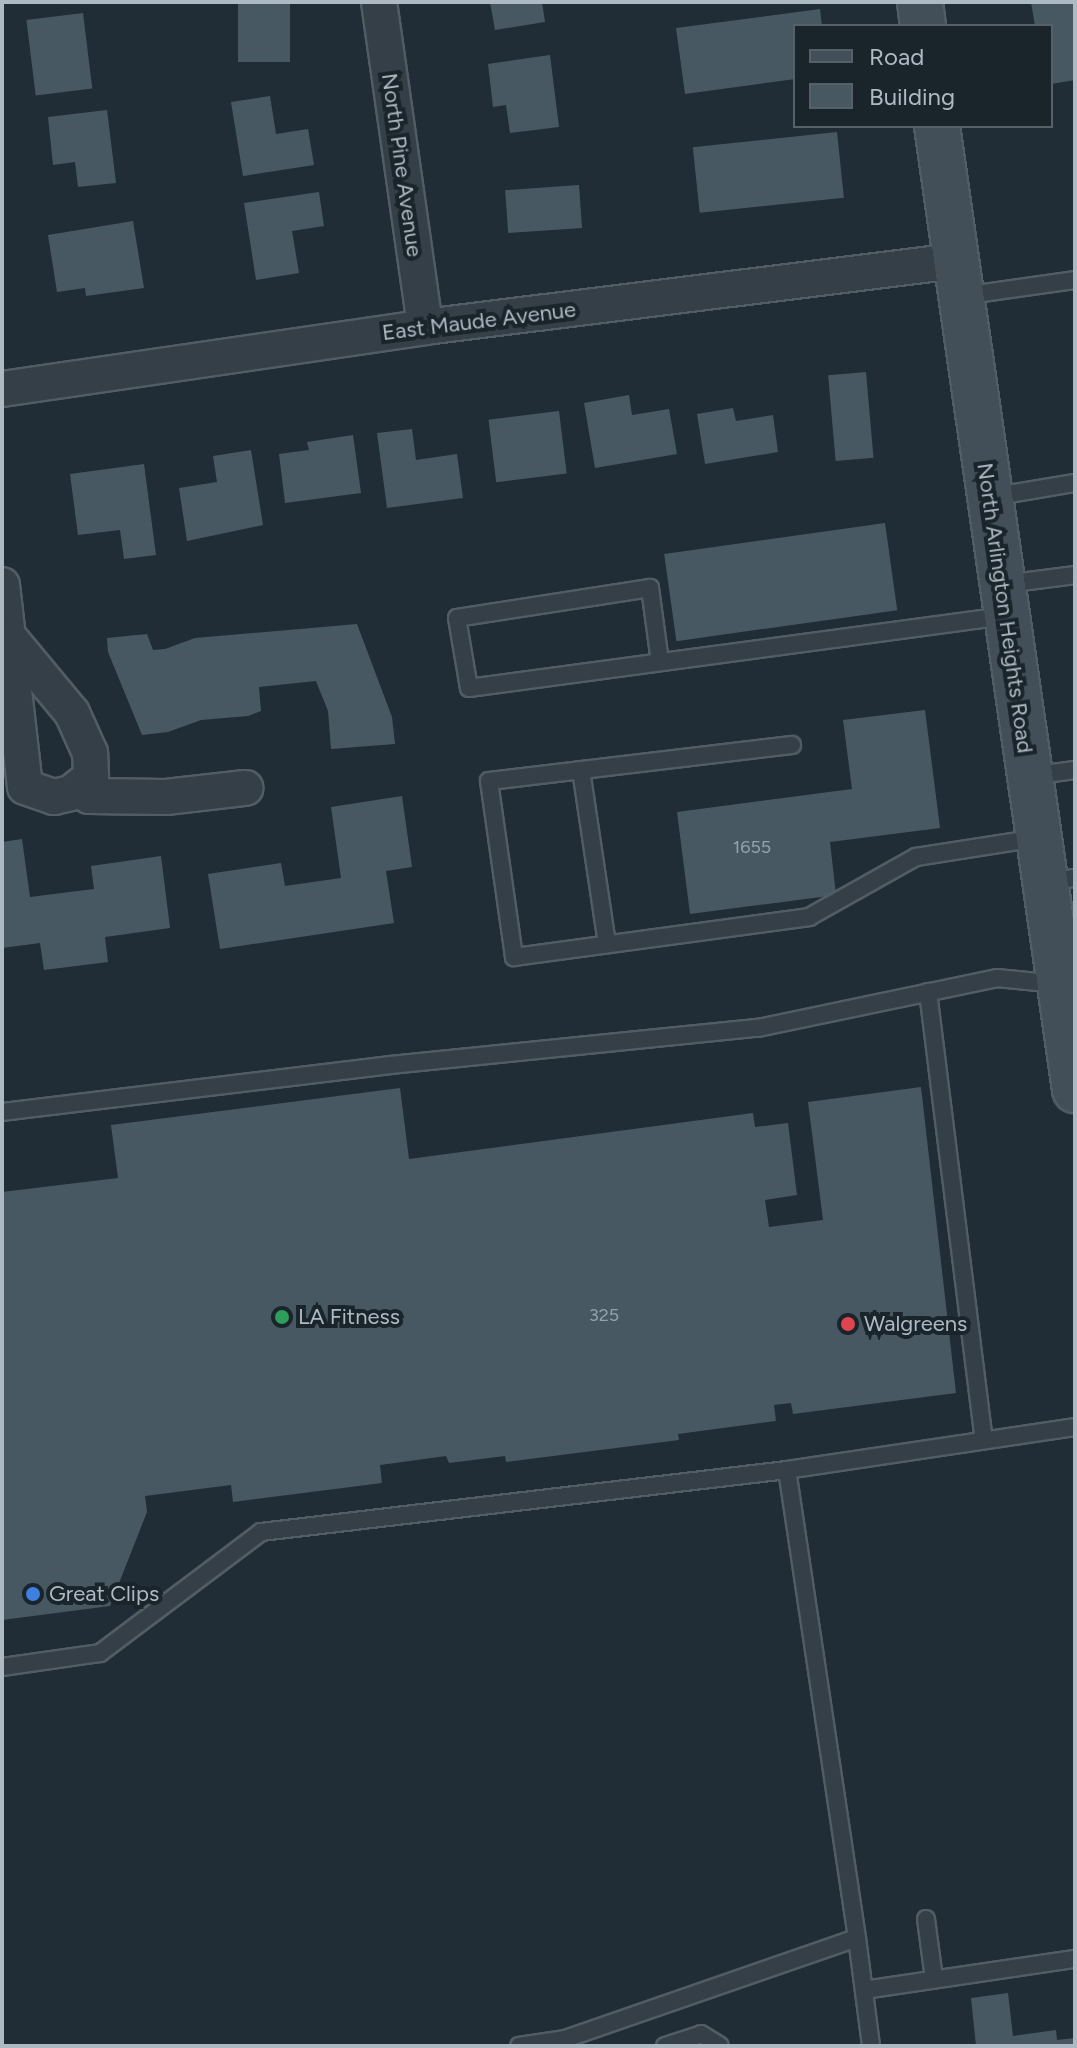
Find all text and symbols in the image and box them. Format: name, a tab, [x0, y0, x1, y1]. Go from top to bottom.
legend	[793, 24, 1053, 128]
text: Road	[869, 42, 924, 71]
street label: North Pine Avenue	[376, 71, 428, 259]
text: Building	[869, 82, 955, 111]
street label: East Maude Avenue	[381, 296, 577, 346]
street label: North Arlington Heights Road	[972, 461, 1038, 755]
house number: 1655	[733, 836, 771, 858]
place label: LA Fitness	[298, 1304, 400, 1330]
house number: 325	[589, 1304, 619, 1326]
marker: LA Fitness	[273, 1308, 291, 1326]
place label: Walgreens	[864, 1311, 967, 1337]
marker: Walgreens	[839, 1315, 857, 1333]
place label: Great Clips	[49, 1581, 159, 1607]
marker: Great Clips	[24, 1585, 42, 1603]

